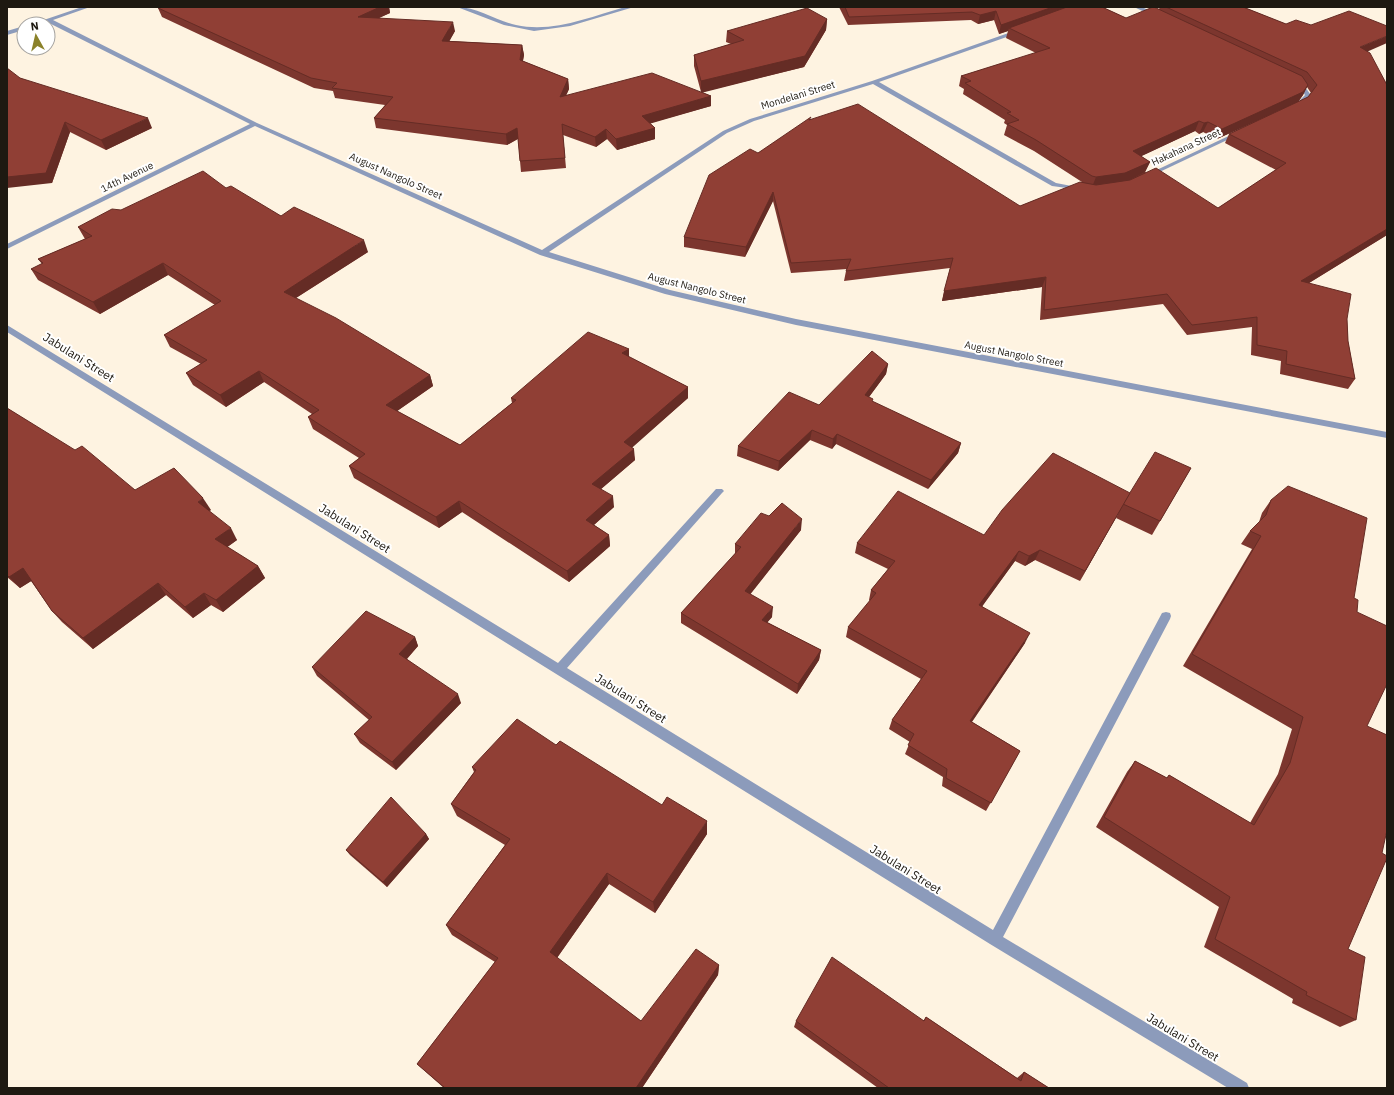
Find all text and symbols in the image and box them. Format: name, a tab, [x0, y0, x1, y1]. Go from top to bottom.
north arrow	[16, 16, 56, 56]
text: N	[30, 19, 40, 34]
street label: Mondelani Street	[759, 77, 837, 112]
street label: Hakahana Street	[1149, 125, 1223, 169]
street label: August Nangolo Street	[347, 150, 445, 203]
street label: 14th Avenue	[99, 158, 156, 195]
street label: August Nangolo Street	[647, 270, 748, 307]
street label: Jabulani Street	[40, 329, 118, 385]
street label: August Nangolo Street	[963, 338, 1065, 370]
street label: Jabulani Street	[316, 500, 394, 556]
street label: Jabulani Street	[592, 670, 670, 726]
street label: Jabulani Street	[867, 841, 945, 897]
street label: Jabulani Street	[1144, 1010, 1222, 1064]

